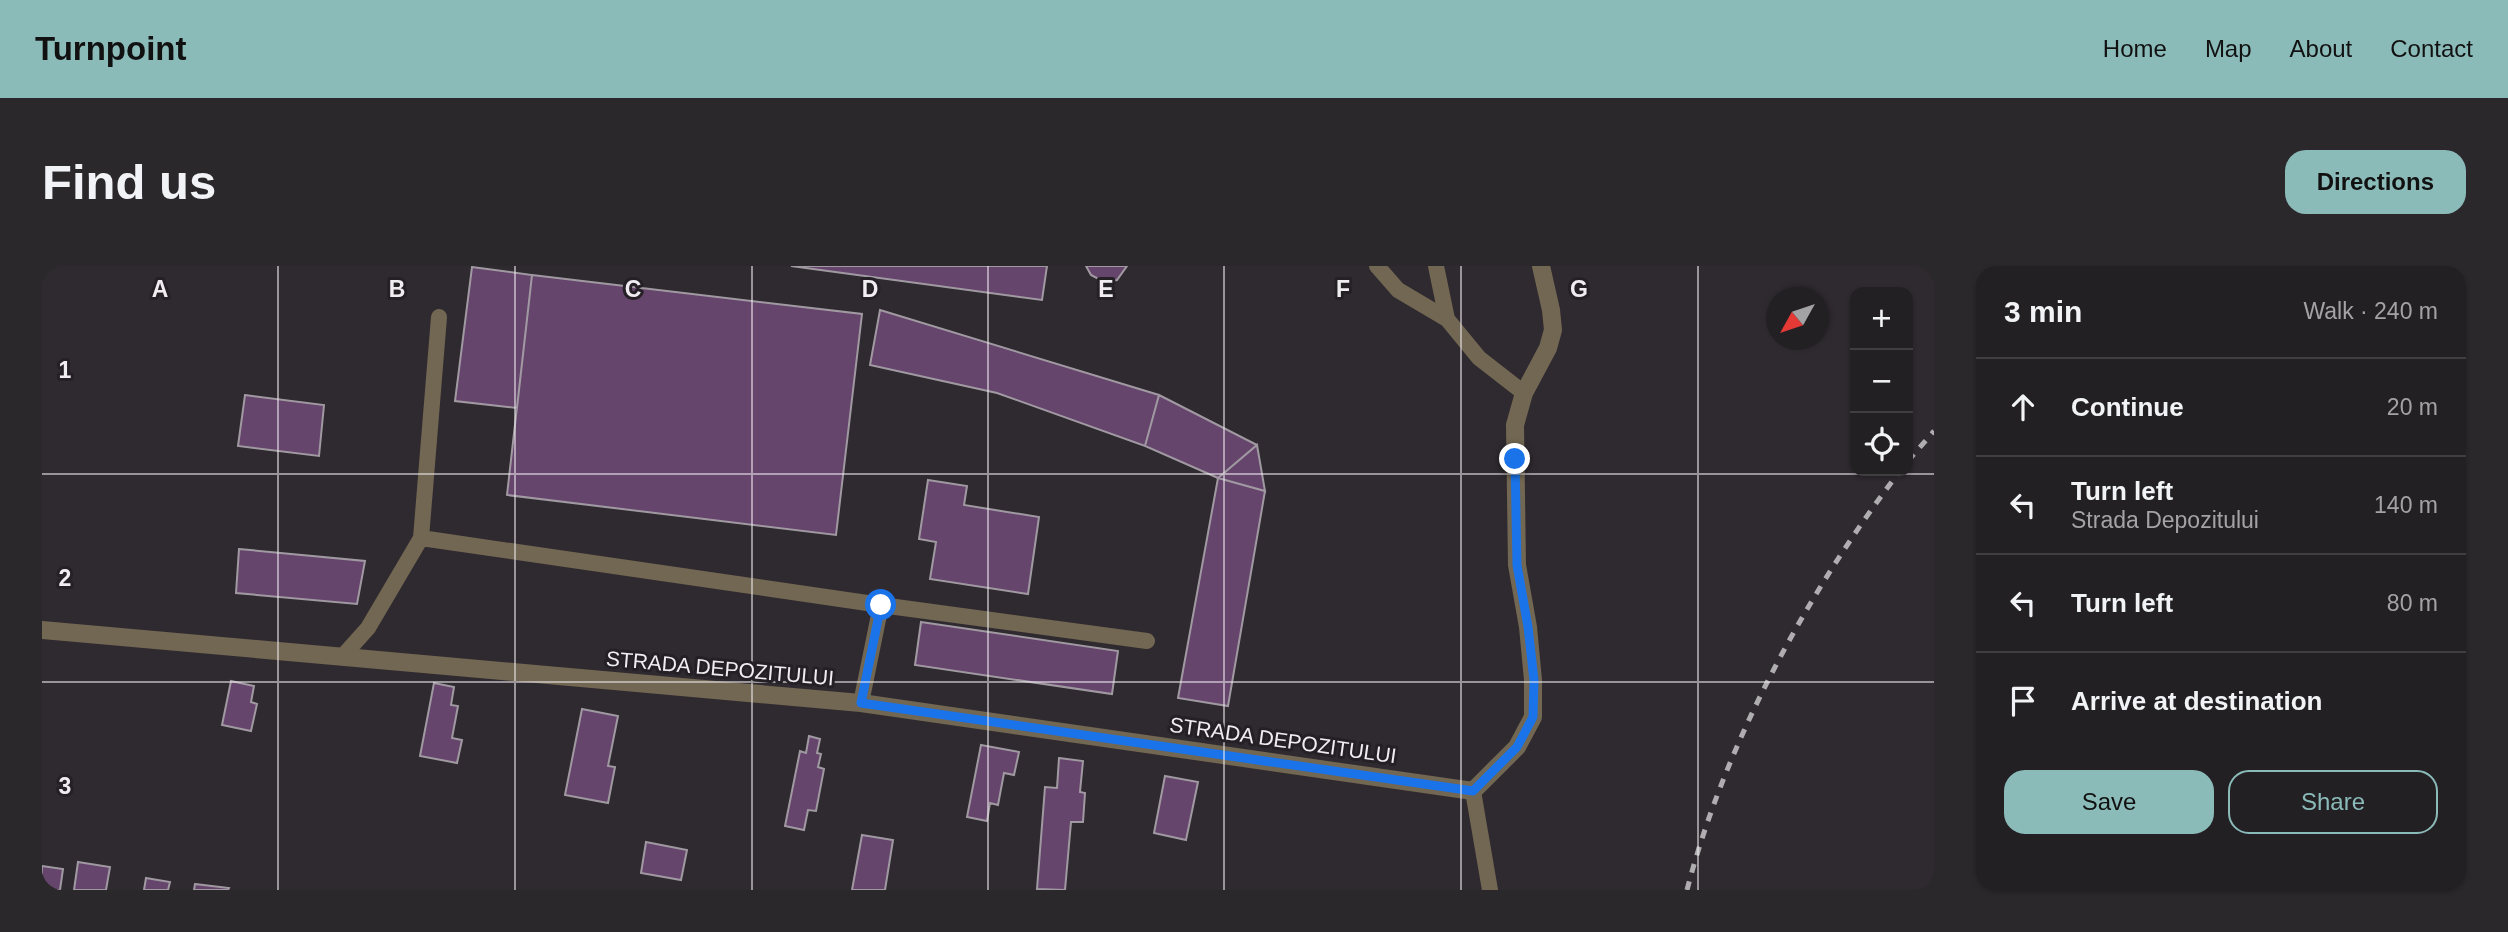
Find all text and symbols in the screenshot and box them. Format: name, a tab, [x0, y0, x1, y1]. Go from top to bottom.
text: Turnpoint	[35, 30, 187, 67]
text: Home	[2103, 35, 2167, 62]
text: Map	[2205, 35, 2252, 62]
text: About	[2290, 35, 2352, 62]
text: Contact	[2390, 35, 2473, 62]
button: Directions	[2285, 150, 2466, 214]
text: Find us	[42, 155, 216, 209]
text: A	[152, 276, 168, 302]
text: B	[389, 276, 405, 302]
text: C	[625, 276, 641, 302]
text: D	[862, 276, 878, 302]
text: E	[1098, 276, 1114, 302]
text: F	[1336, 276, 1350, 302]
text: G	[1570, 276, 1588, 302]
north arrow	[1766, 287, 1829, 350]
map controls	[1850, 287, 1913, 476]
button: +	[1850, 287, 1913, 350]
text: 3 min	[2004, 295, 2082, 328]
text: Walk · 240 m	[2303, 298, 2438, 324]
button: −	[1850, 350, 1913, 413]
text: 1	[59, 357, 72, 383]
icon: ahead	[2004, 388, 2042, 426]
text: Continue	[2071, 392, 2184, 422]
text: 20 m	[2387, 394, 2438, 420]
button: locate	[1850, 413, 1913, 476]
route end	[1499, 443, 1530, 474]
text: Turn left	[2071, 476, 2173, 506]
icon: left	[2004, 486, 2042, 524]
text: 140 m	[2374, 492, 2438, 518]
text: Strada Depozitului	[2071, 507, 2259, 533]
text: 2	[59, 565, 71, 591]
icon: left	[2004, 584, 2042, 622]
text: Turn left	[2071, 588, 2173, 618]
route start	[865, 589, 896, 620]
text: 80 m	[2387, 590, 2438, 616]
street label: STRADA DEPOZITULUI	[605, 647, 835, 689]
icon: arrive	[2004, 682, 2042, 720]
text: Arrive at destination	[2071, 686, 2322, 716]
street label: STRADA DEPOZITULUI	[1168, 713, 1398, 767]
button: Save	[2004, 770, 2214, 834]
button: Share	[2228, 770, 2438, 834]
text: 3	[59, 773, 71, 799]

